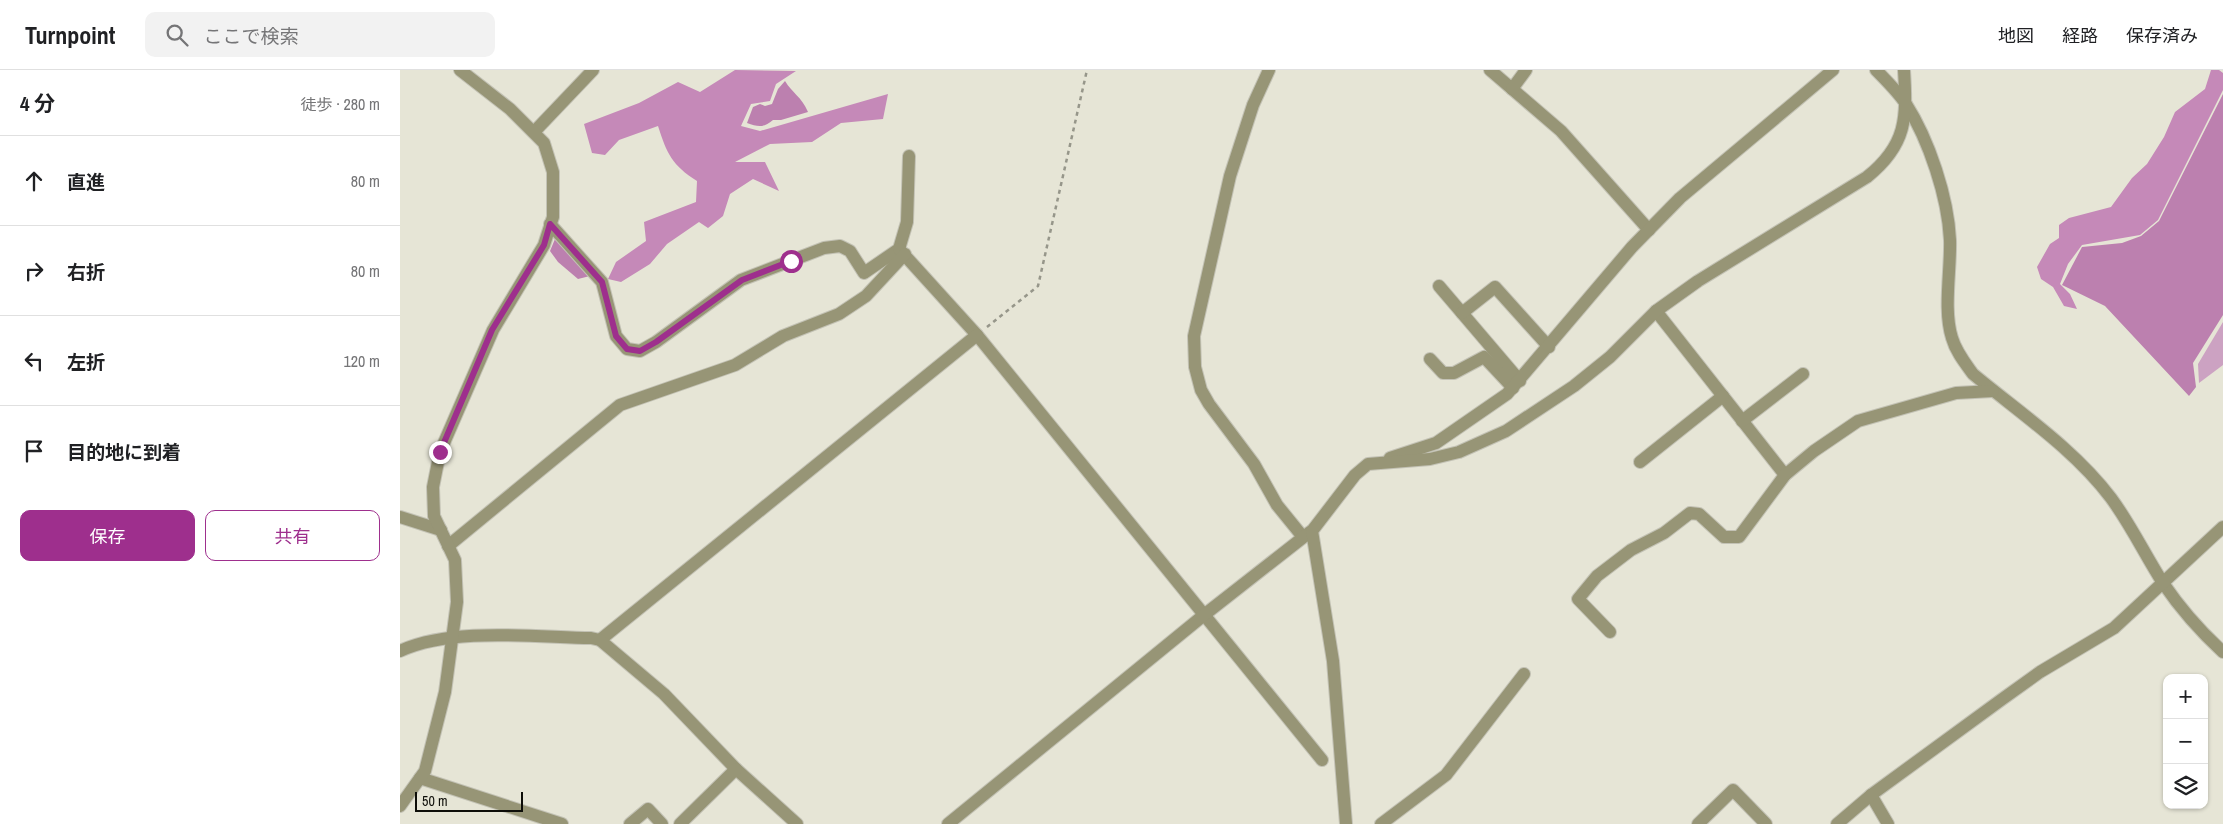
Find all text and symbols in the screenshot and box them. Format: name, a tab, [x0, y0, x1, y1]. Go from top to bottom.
search box	[145, 12, 495, 57]
text: Turnpoint	[25, 19, 115, 51]
icon: search	[163, 21, 191, 49]
text: ここで検索	[203, 23, 298, 49]
text: 地図	[1998, 23, 2034, 48]
text: 経路	[2062, 23, 2098, 48]
text: 保存済み	[2126, 23, 2198, 48]
text: 4 分	[20, 89, 55, 118]
text: 徒歩 · 280 m	[301, 93, 380, 115]
icon: ahead	[20, 167, 48, 195]
text: 直進	[67, 169, 105, 195]
text: 80 m	[351, 170, 380, 192]
route start	[780, 250, 803, 273]
icon: right	[20, 257, 48, 285]
text: 右折	[67, 259, 105, 285]
text: 80 m	[351, 260, 380, 282]
icon: left	[20, 347, 48, 375]
text: 左折	[67, 349, 105, 375]
text: 120 m	[344, 350, 380, 372]
icon: arrive	[20, 437, 48, 465]
text: 目的地に到着	[67, 439, 181, 465]
route end	[429, 441, 452, 464]
button: 保存	[20, 510, 195, 561]
button: 共有	[205, 510, 380, 561]
map controls	[2163, 674, 2208, 809]
button: +	[2163, 674, 2208, 719]
button: −	[2163, 719, 2208, 764]
button: layers	[2163, 764, 2208, 809]
scale bar	[415, 789, 522, 812]
text: 50 m	[422, 792, 448, 810]

